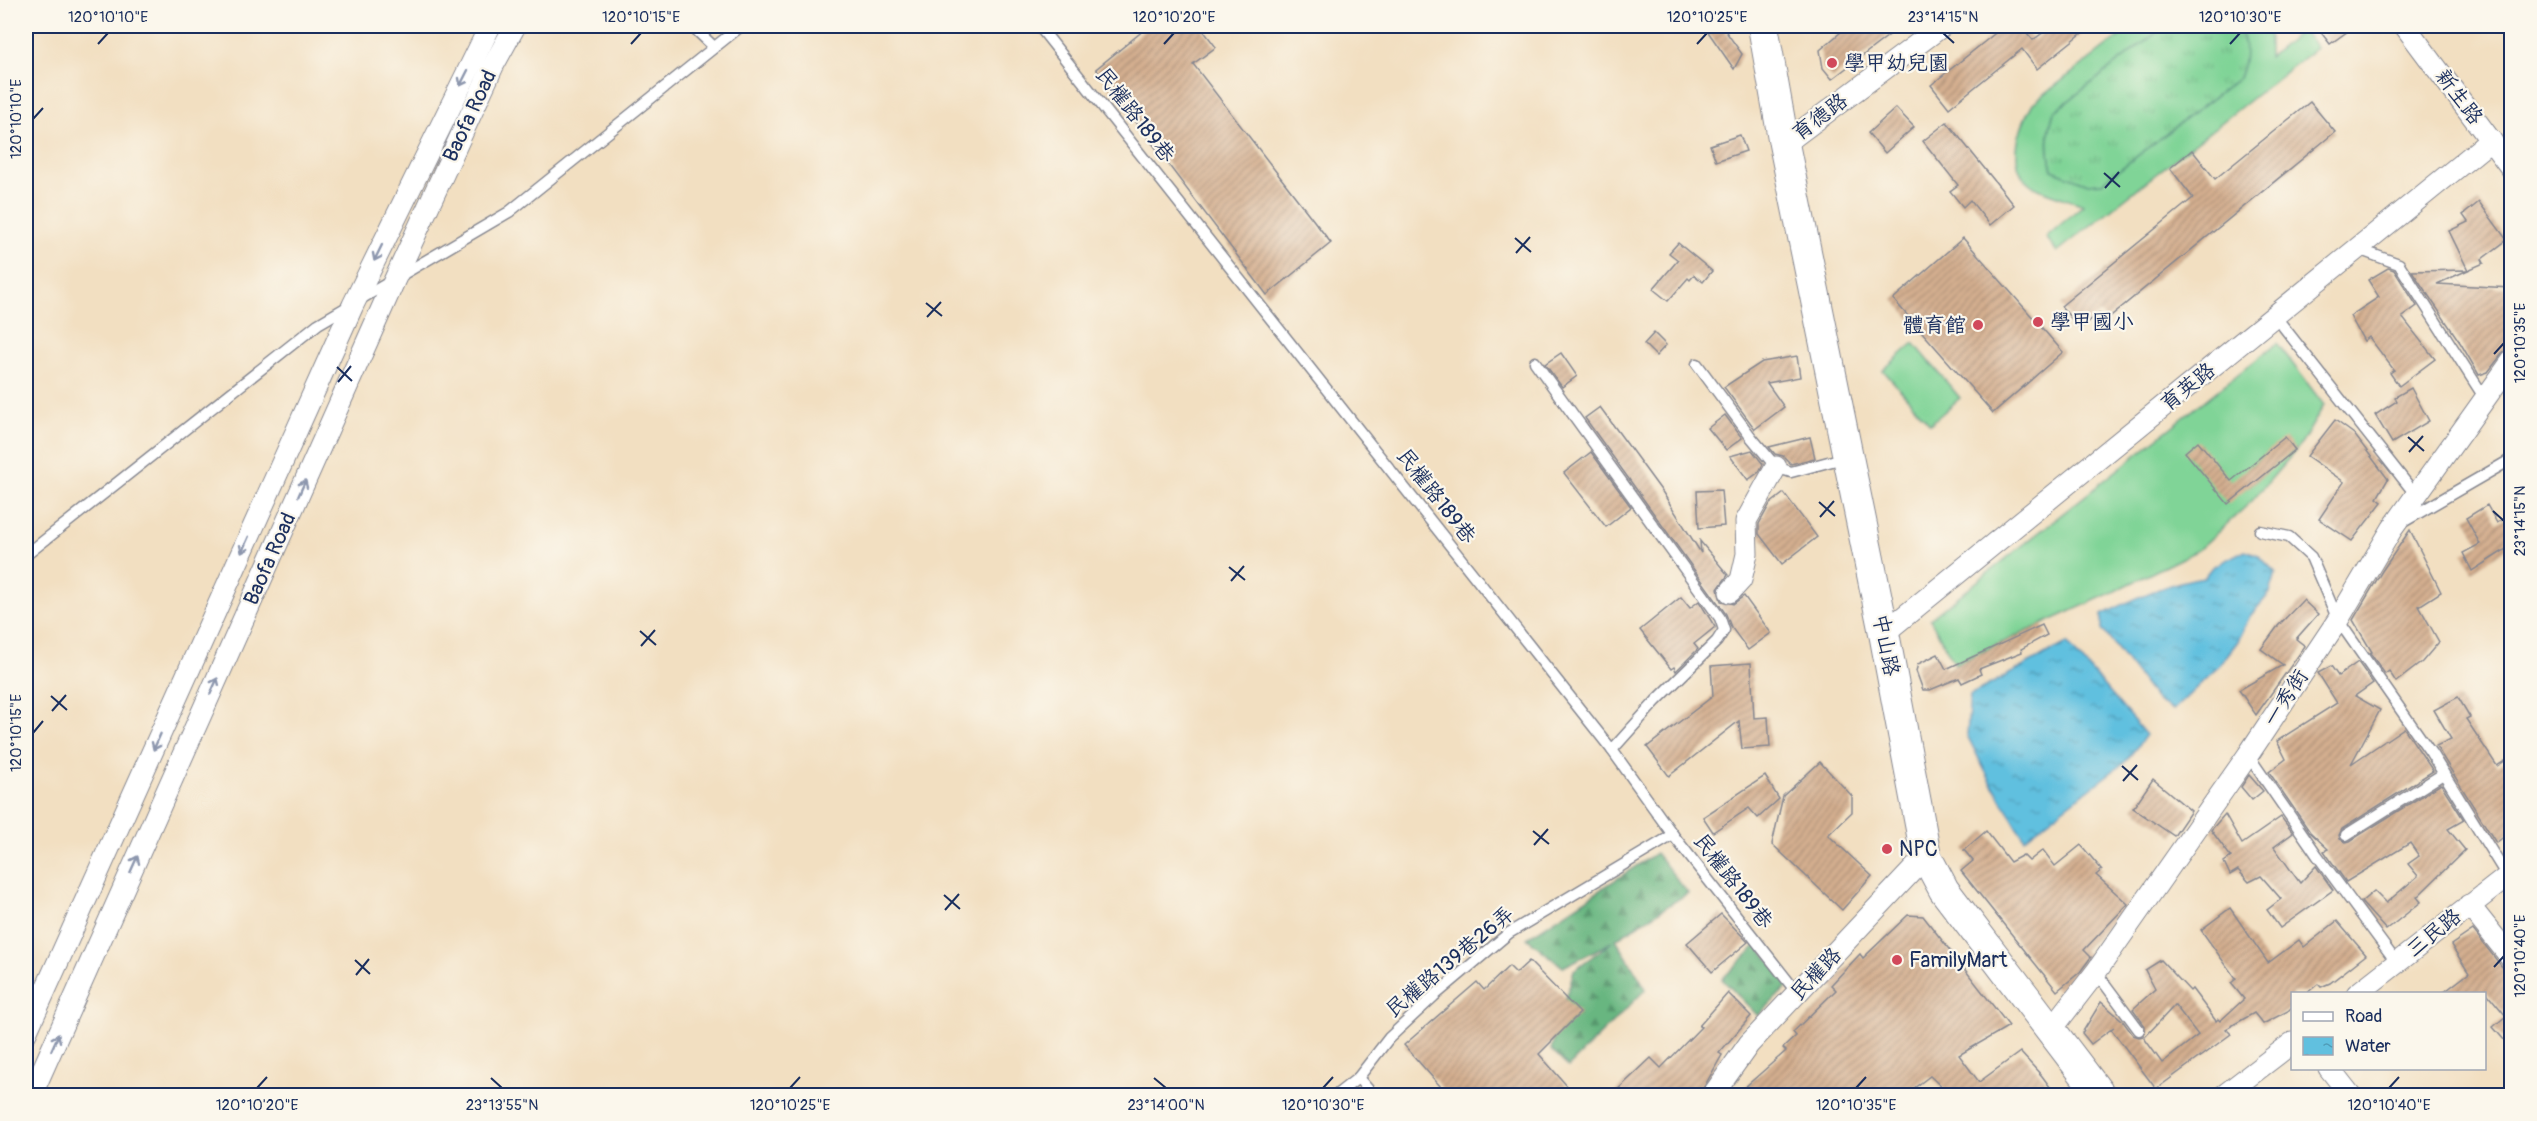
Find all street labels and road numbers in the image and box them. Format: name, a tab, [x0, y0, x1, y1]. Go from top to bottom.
street label: 民權路189巷	[1089, 62, 1181, 168]
street label: 新生路	[2429, 64, 2489, 130]
street label: Baofa Road	[437, 66, 503, 166]
street label: 育德路	[1787, 87, 1853, 147]
street label: 育英路	[2155, 357, 2221, 417]
street label: 民權路189巷	[1390, 443, 1482, 549]
street label: Baofa Road	[238, 509, 302, 609]
street label: 中山路	[1867, 612, 1905, 678]
street label: 一秀街	[2258, 664, 2314, 732]
street label: 民權路189巷	[1687, 828, 1779, 934]
street label: 民權路139巷26弄	[1380, 900, 1520, 1024]
street label: 三民路	[2401, 903, 2467, 963]
street label: 民權路	[1785, 942, 1847, 1006]

